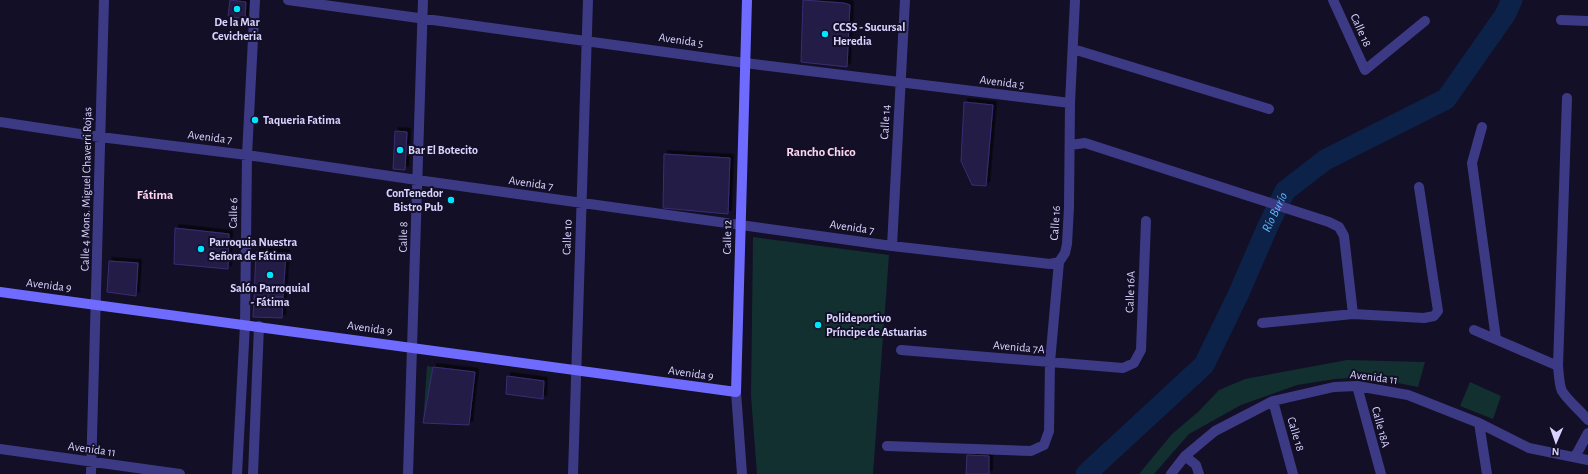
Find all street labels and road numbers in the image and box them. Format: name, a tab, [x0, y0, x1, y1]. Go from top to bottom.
street label: Calle 18	[1348, 12, 1374, 49]
street label: Avenida 5	[658, 31, 704, 49]
street label: Avenida 5	[979, 73, 1025, 91]
street label: Calle 14	[878, 104, 892, 140]
street label: Calle 4 Mons. Miguel Chaverri Rojas	[79, 107, 94, 271]
street label: Avenida 7	[187, 128, 233, 146]
street label: Avenida 7	[508, 174, 554, 192]
street label: Calle 6	[227, 197, 239, 229]
street label: Calle 16	[1048, 205, 1062, 241]
street label: Avenida 7	[829, 218, 875, 236]
street label: Calle 10	[560, 219, 574, 255]
street label: Calle 12	[721, 219, 733, 255]
street label: Calle 8	[397, 221, 409, 253]
street label: Calle 16A	[1123, 271, 1137, 313]
street label: Avenida 9	[26, 276, 73, 294]
street label: Avenida 9	[347, 319, 394, 337]
street label: Avenida 7A	[993, 339, 1045, 355]
street label: Avenida 9	[668, 364, 715, 382]
street label: Avenida 11	[1349, 368, 1399, 386]
street label: Calle 18A	[1370, 405, 1392, 449]
street label: Calle 18	[1285, 416, 1307, 453]
street label: Avenida 11	[67, 440, 117, 458]

